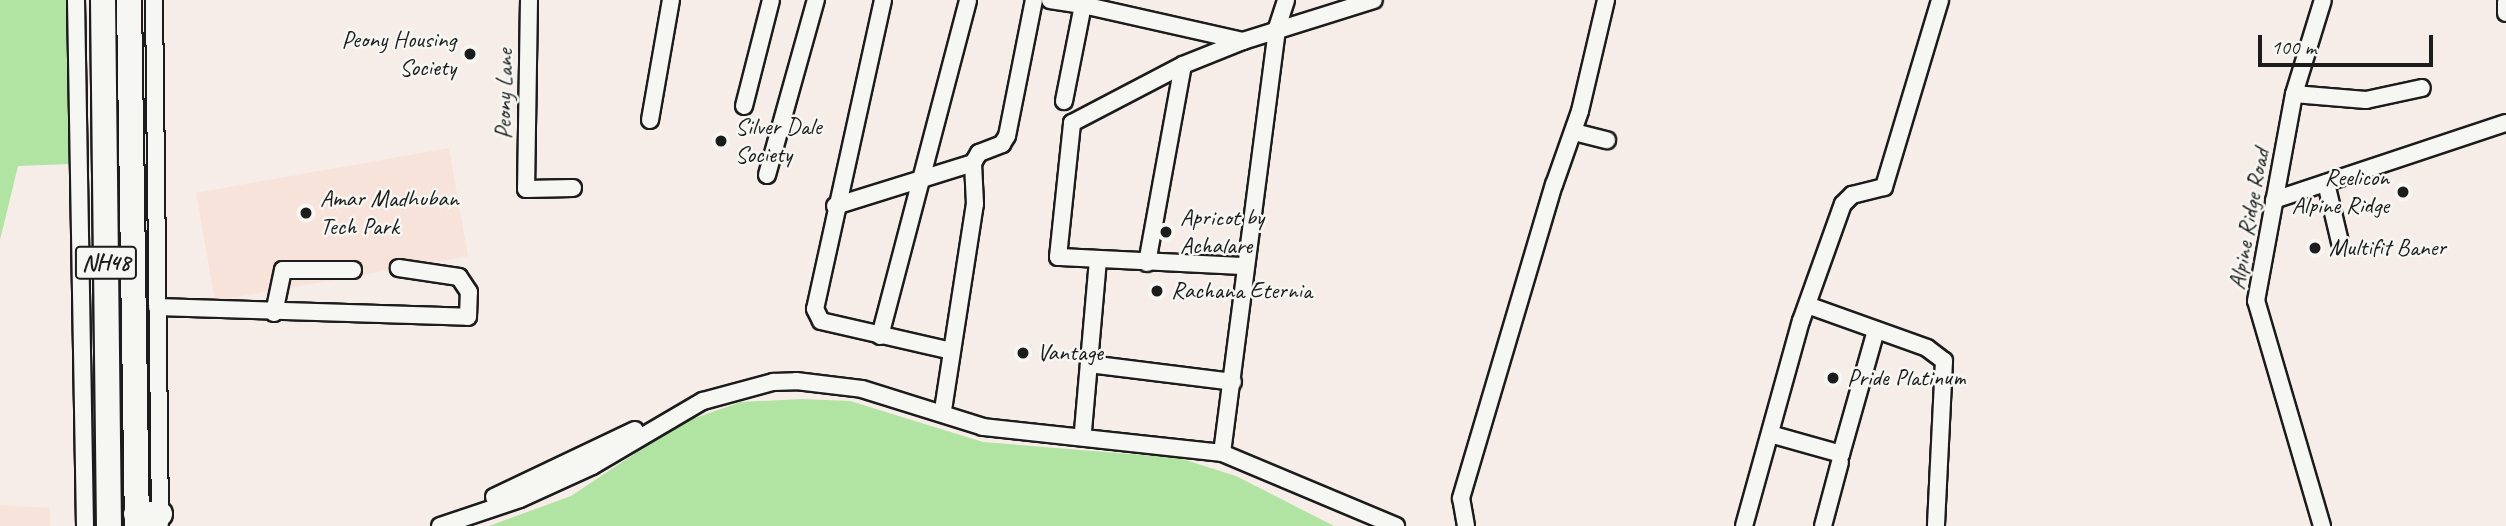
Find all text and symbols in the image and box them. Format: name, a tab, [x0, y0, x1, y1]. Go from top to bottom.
scale bar	[2261, 21, 2436, 65]
place label: Peony Housing Society	[341, 26, 456, 82]
text: 100 m	[2271, 34, 2316, 60]
marker: Peony Housing Society	[462, 46, 478, 62]
street label: Peony Lane	[489, 48, 519, 140]
place label: Silver Dale Society	[735, 113, 822, 169]
marker: Silver Dale Society	[713, 133, 729, 149]
street label: Alpine Ridge Road	[2222, 146, 2276, 292]
place label: Reelicon Alpine Ridge	[2292, 164, 2389, 220]
marker: Reelicon Alpine Ridge	[2395, 184, 2411, 200]
place label: Amar Madhuban Tech Park	[320, 185, 458, 241]
place label: Apricot by Achalare	[1180, 204, 1264, 260]
marker: Amar Madhuban Tech Park	[298, 205, 314, 221]
marker: Apricot by Achalare	[1158, 224, 1174, 240]
place label: Multifit Baner	[2329, 234, 2447, 262]
marker: Multifit Baner	[2307, 240, 2323, 256]
road number: NH48	[74, 244, 138, 282]
place label: Rachana Eternia	[1171, 277, 1312, 305]
marker: Rachana Eternia	[1149, 283, 1165, 299]
place label: Vantage	[1037, 339, 1103, 367]
marker: Vantage	[1015, 345, 1031, 361]
place label: Pride Platinum	[1847, 364, 1966, 392]
marker: Pride Platinum	[1825, 370, 1841, 386]

